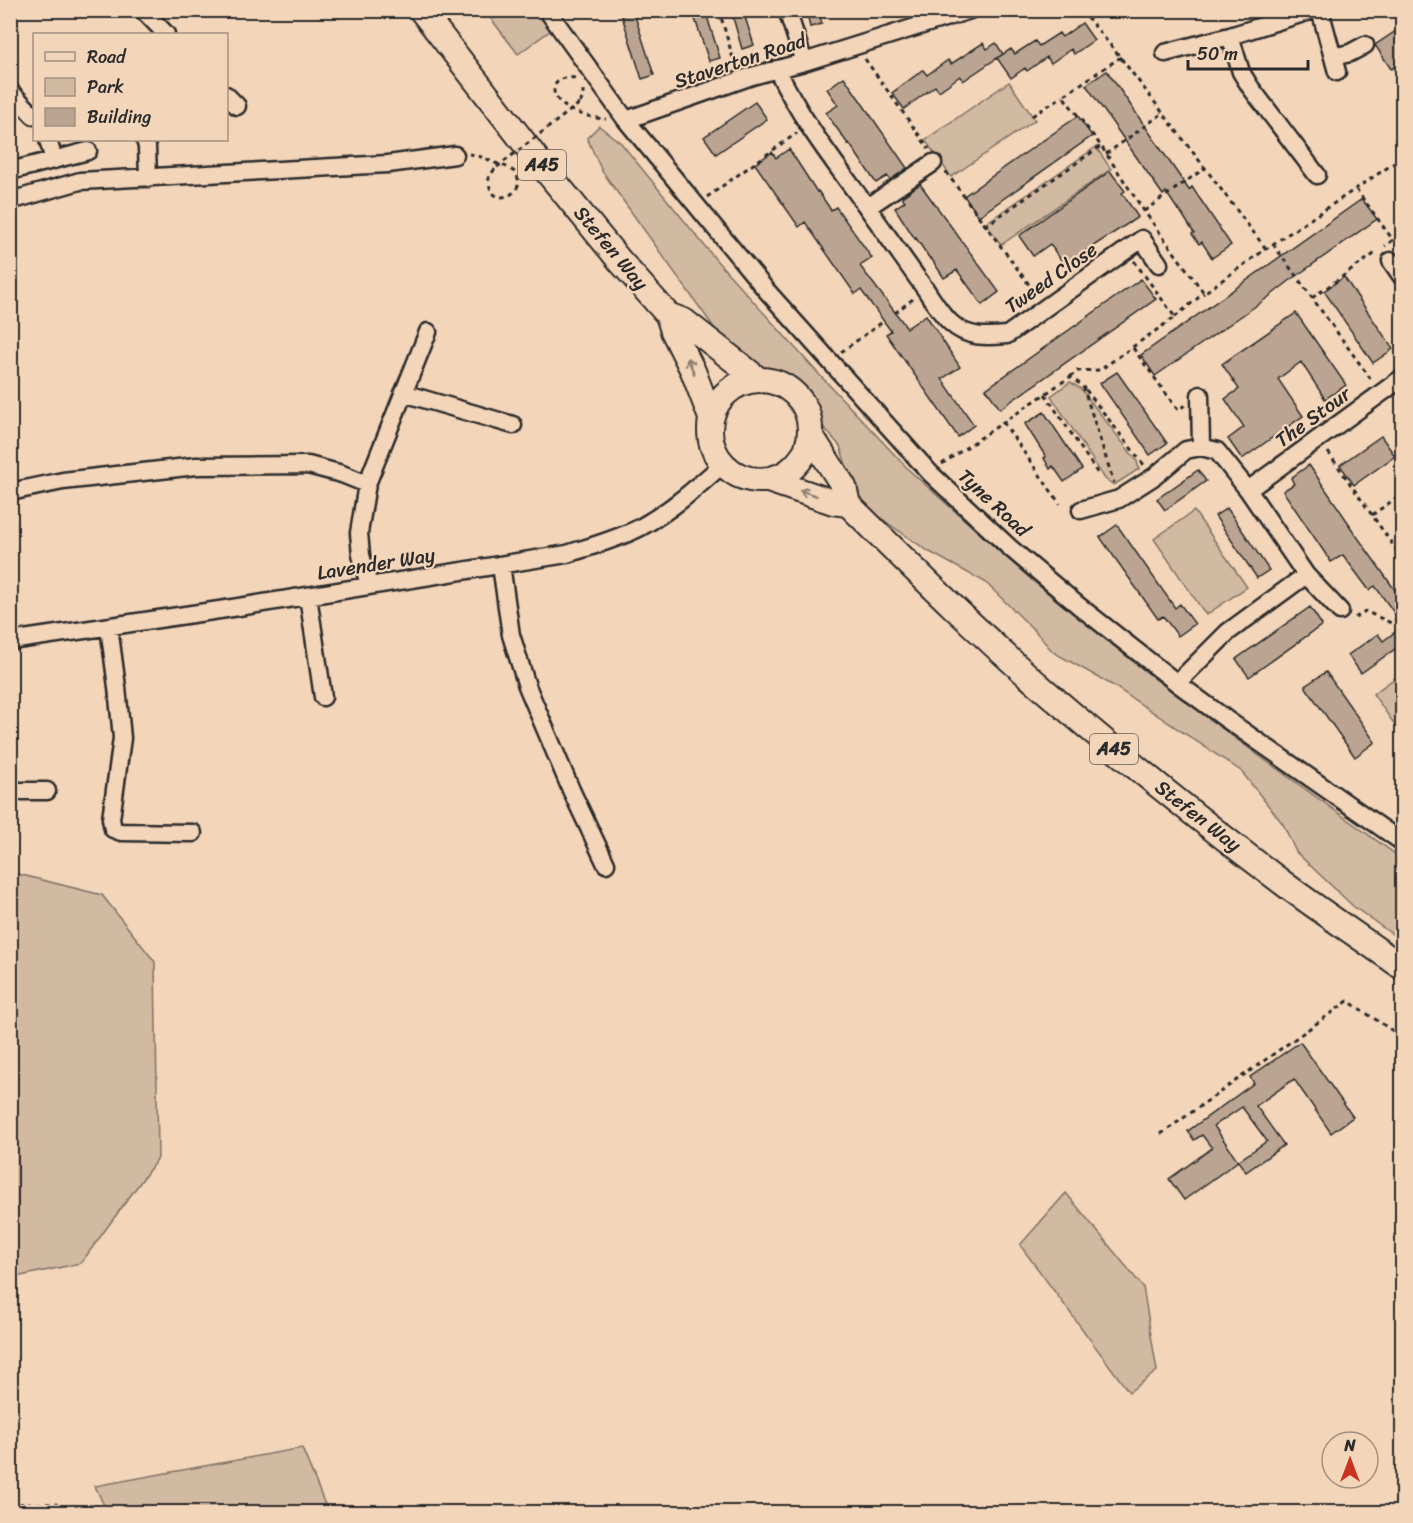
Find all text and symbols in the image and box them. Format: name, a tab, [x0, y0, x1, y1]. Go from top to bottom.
street label: Staverton Road	[670, 23, 812, 99]
legend	[33, 33, 228, 141]
scale bar	[1188, 33, 1308, 71]
text: 50 m	[1197, 38, 1238, 70]
text: Road	[87, 41, 127, 73]
text: Park	[87, 71, 124, 103]
text: Building	[87, 101, 151, 133]
road number: A45	[518, 150, 566, 180]
street label: Stefen Way	[565, 198, 658, 299]
street label: Tweed Close	[997, 233, 1105, 323]
one-way arrow	[684, 357, 695, 375]
street label: The Stour	[1267, 377, 1359, 457]
street label: Tyne Road	[950, 460, 1039, 547]
one-way arrow	[799, 487, 818, 498]
street label: Lavender Way	[314, 537, 438, 591]
road number: A45	[1090, 734, 1138, 764]
street label: Stefen Way	[1147, 771, 1250, 862]
north arrow	[1320, 1430, 1380, 1490]
text: N	[1343, 1431, 1356, 1460]

